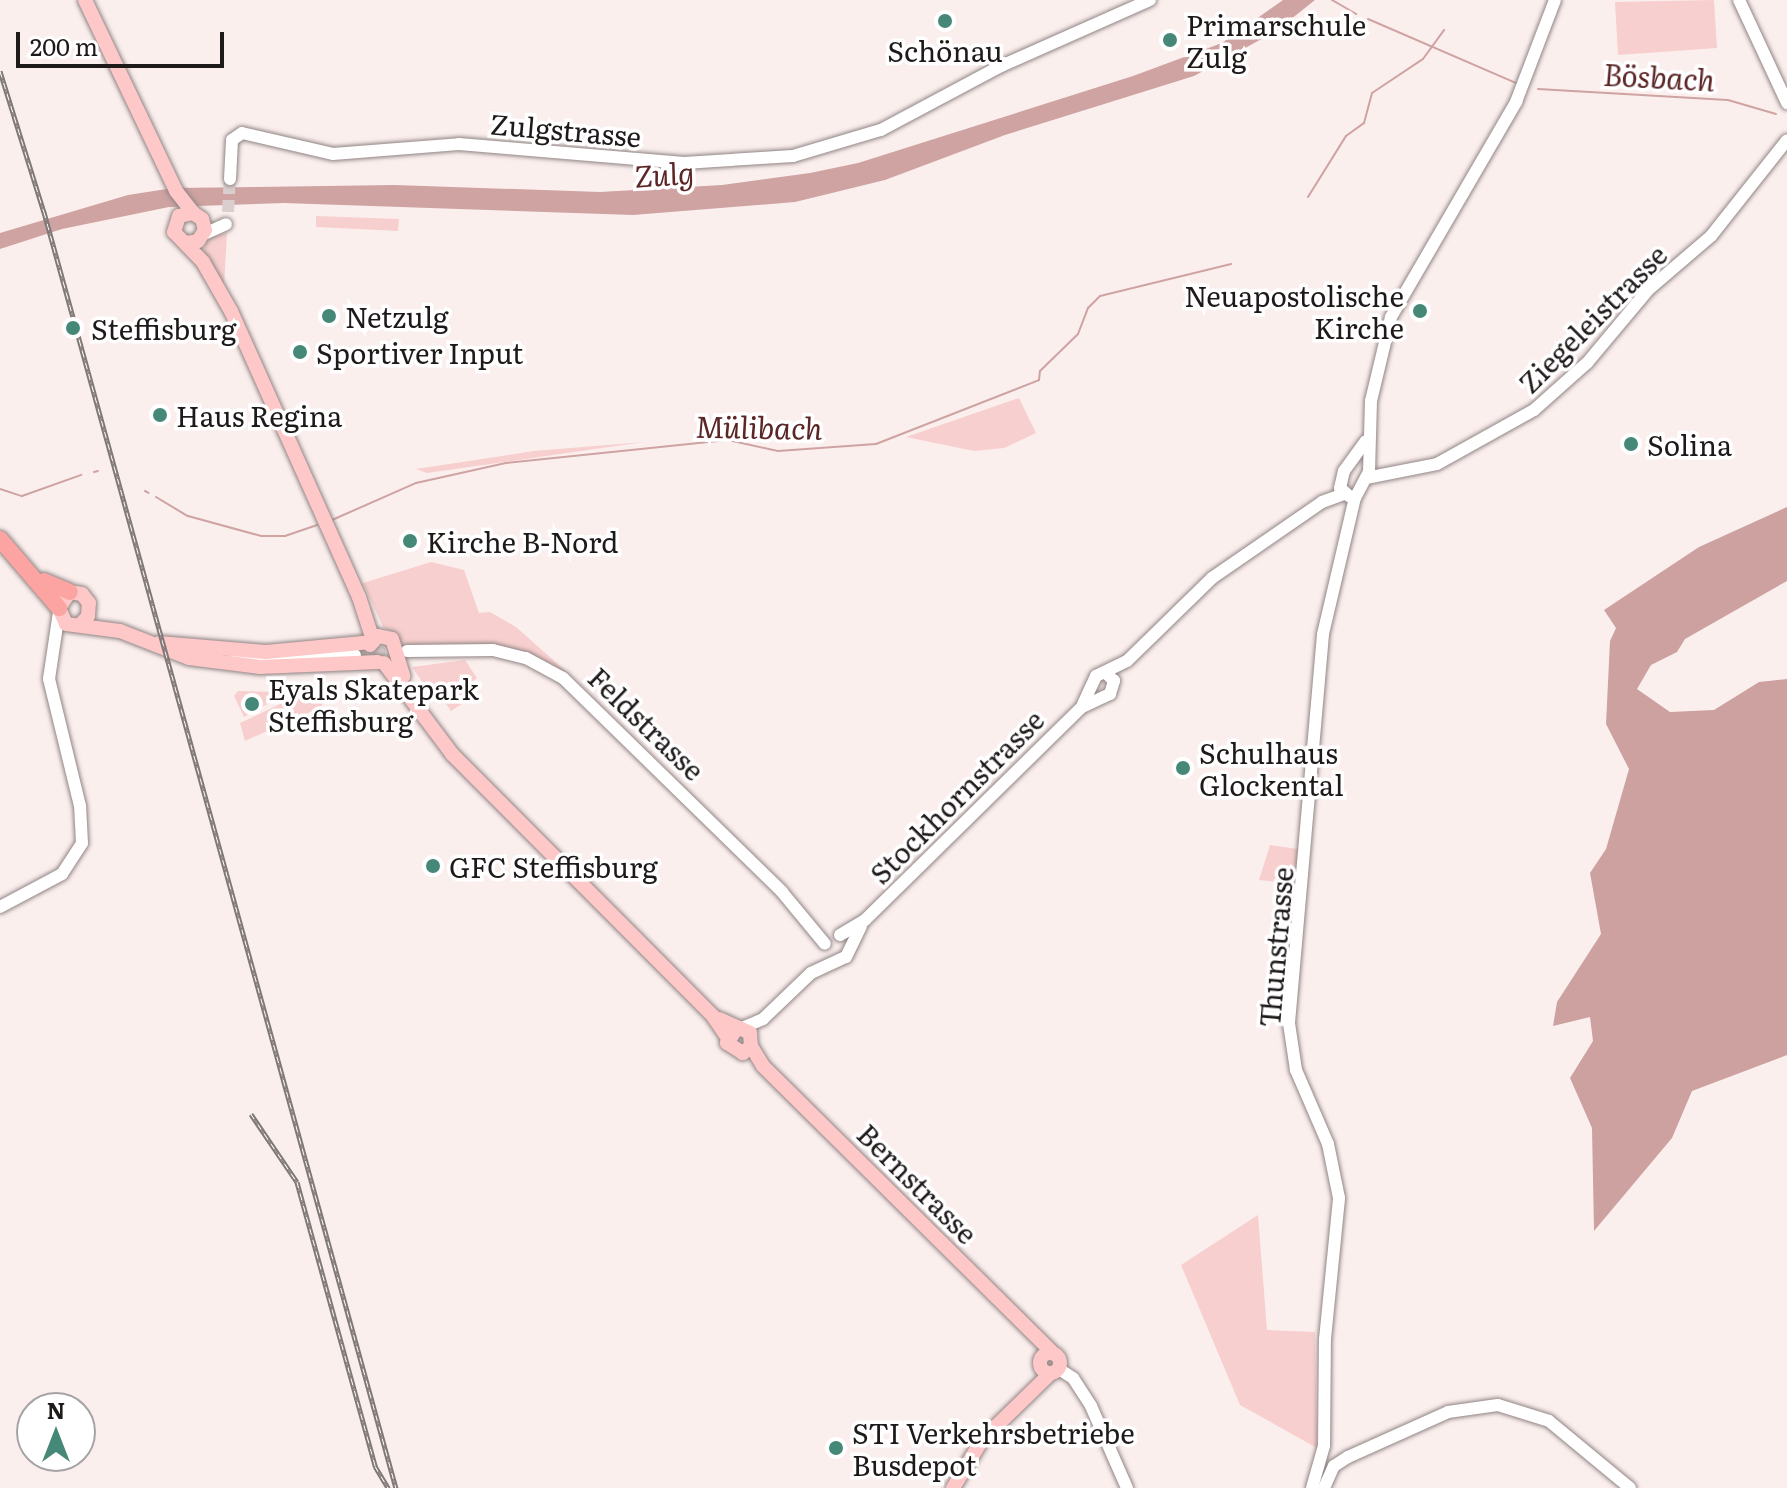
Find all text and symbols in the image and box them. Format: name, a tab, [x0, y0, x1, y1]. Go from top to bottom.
place label: Primarschule Zulg	[1186, 7, 1366, 73]
marker: Schönau	[936, 12, 954, 30]
scale bar	[20, 16, 228, 66]
text: 200 m	[30, 28, 98, 63]
marker: Primarschule Zulg	[1161, 31, 1179, 49]
place label: Schönau	[887, 33, 1003, 67]
water label: Bösbach	[1602, 55, 1716, 97]
street label: Zulgstrasse	[489, 106, 643, 152]
water label: Zulg	[633, 153, 695, 193]
street label: Ziegeleistrasse	[1511, 237, 1673, 399]
place label: Neuapostolische Kirche	[1184, 278, 1404, 344]
place label: Netzulg	[345, 299, 449, 333]
marker: Neuapostolische Kirche	[1411, 302, 1429, 320]
marker: Netzulg	[320, 307, 338, 325]
place label: Steffisburg	[91, 311, 237, 345]
marker: Steffisburg	[62, 317, 84, 339]
place label: Sportiver Input	[316, 335, 523, 369]
marker: Sportiver Input	[291, 343, 309, 361]
place label: Haus Regina	[176, 398, 342, 432]
marker: Haus Regina	[151, 406, 169, 424]
water label: Mülibach	[695, 407, 823, 445]
place label: Solina	[1647, 427, 1732, 461]
marker: Solina	[1622, 435, 1640, 453]
place label: Kirche B-Nord	[426, 524, 618, 558]
marker: Kirche B-Nord	[401, 532, 419, 550]
street label: Feldstrasse	[582, 660, 712, 786]
place label: Eyals Skatepark Steffisburg	[268, 671, 479, 737]
marker: Eyals Skatepark Steffisburg	[243, 695, 261, 713]
street label: Stockhornstrasse	[862, 702, 1050, 890]
place label: Schulhaus Glockental	[1199, 735, 1344, 801]
marker: Schulhaus Glockental	[1174, 759, 1192, 777]
place label: GFC Steffisburg	[449, 849, 658, 883]
marker: GFC Steffisburg	[424, 857, 442, 875]
street label: Thunstrasse	[1251, 865, 1299, 1029]
street label: Bernstrasse	[851, 1116, 985, 1250]
north arrow	[16, 1392, 96, 1472]
text: N	[47, 1393, 65, 1426]
place label: STI Verkehrsbetriebe Busdepot	[852, 1415, 1135, 1481]
marker: STI Verkehrsbetriebe Busdepot	[827, 1439, 845, 1457]

